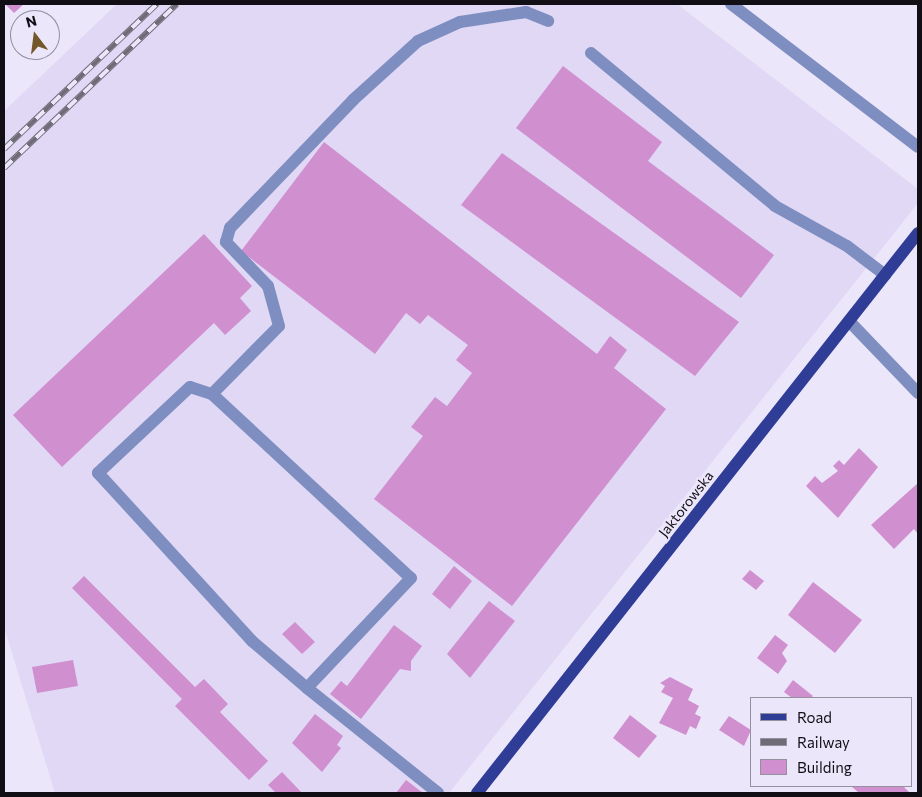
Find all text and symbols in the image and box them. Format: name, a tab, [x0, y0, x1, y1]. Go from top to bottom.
north arrow	[10, 10, 60, 60]
text: N	[24, 11, 39, 31]
street label: Jaktorowska	[655, 468, 717, 540]
legend	[750, 697, 912, 787]
text: Road	[797, 708, 832, 726]
text: Railway	[797, 733, 850, 751]
text: Building	[797, 758, 852, 776]

